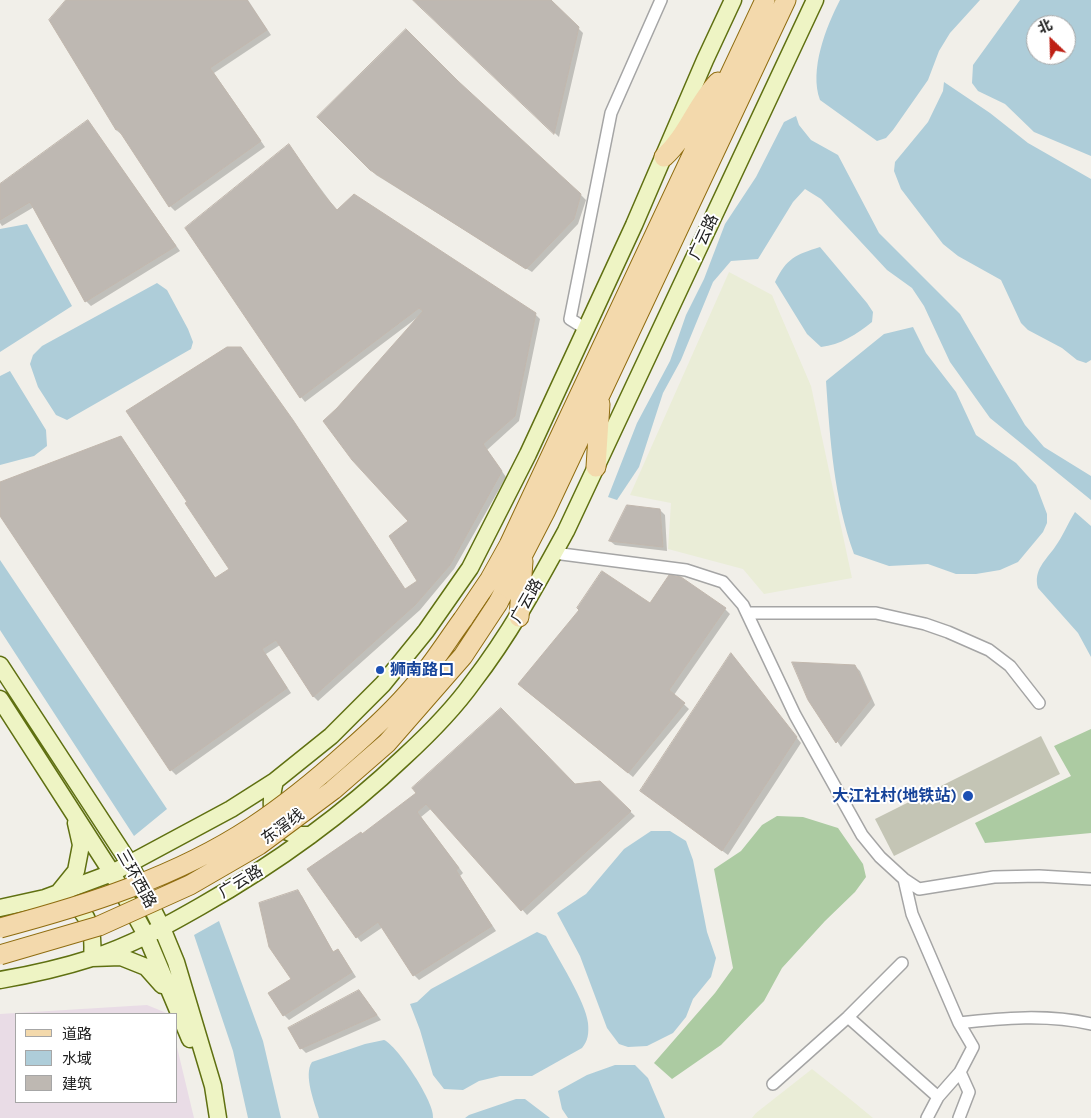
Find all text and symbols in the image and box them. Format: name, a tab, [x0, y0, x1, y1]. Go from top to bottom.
north arrow	[1026, 15, 1076, 65]
text: 北	[1035, 16, 1055, 37]
street label: 广云路	[685, 211, 723, 263]
street label: 广云路	[507, 575, 547, 627]
place label: 狮南路口	[390, 660, 454, 680]
marker: 狮南路口	[374, 664, 386, 676]
place label: 大江社村(地铁站)	[832, 786, 957, 806]
marker: 大江社村(地铁站)	[961, 789, 975, 803]
street label: 东滘线	[258, 805, 308, 849]
street label: 三环西路	[112, 846, 160, 912]
street label: 广云路	[215, 861, 267, 903]
legend	[15, 1013, 178, 1103]
text: 道路	[62, 1025, 92, 1043]
text: 水域	[62, 1050, 92, 1068]
text: 建筑	[62, 1075, 92, 1093]

